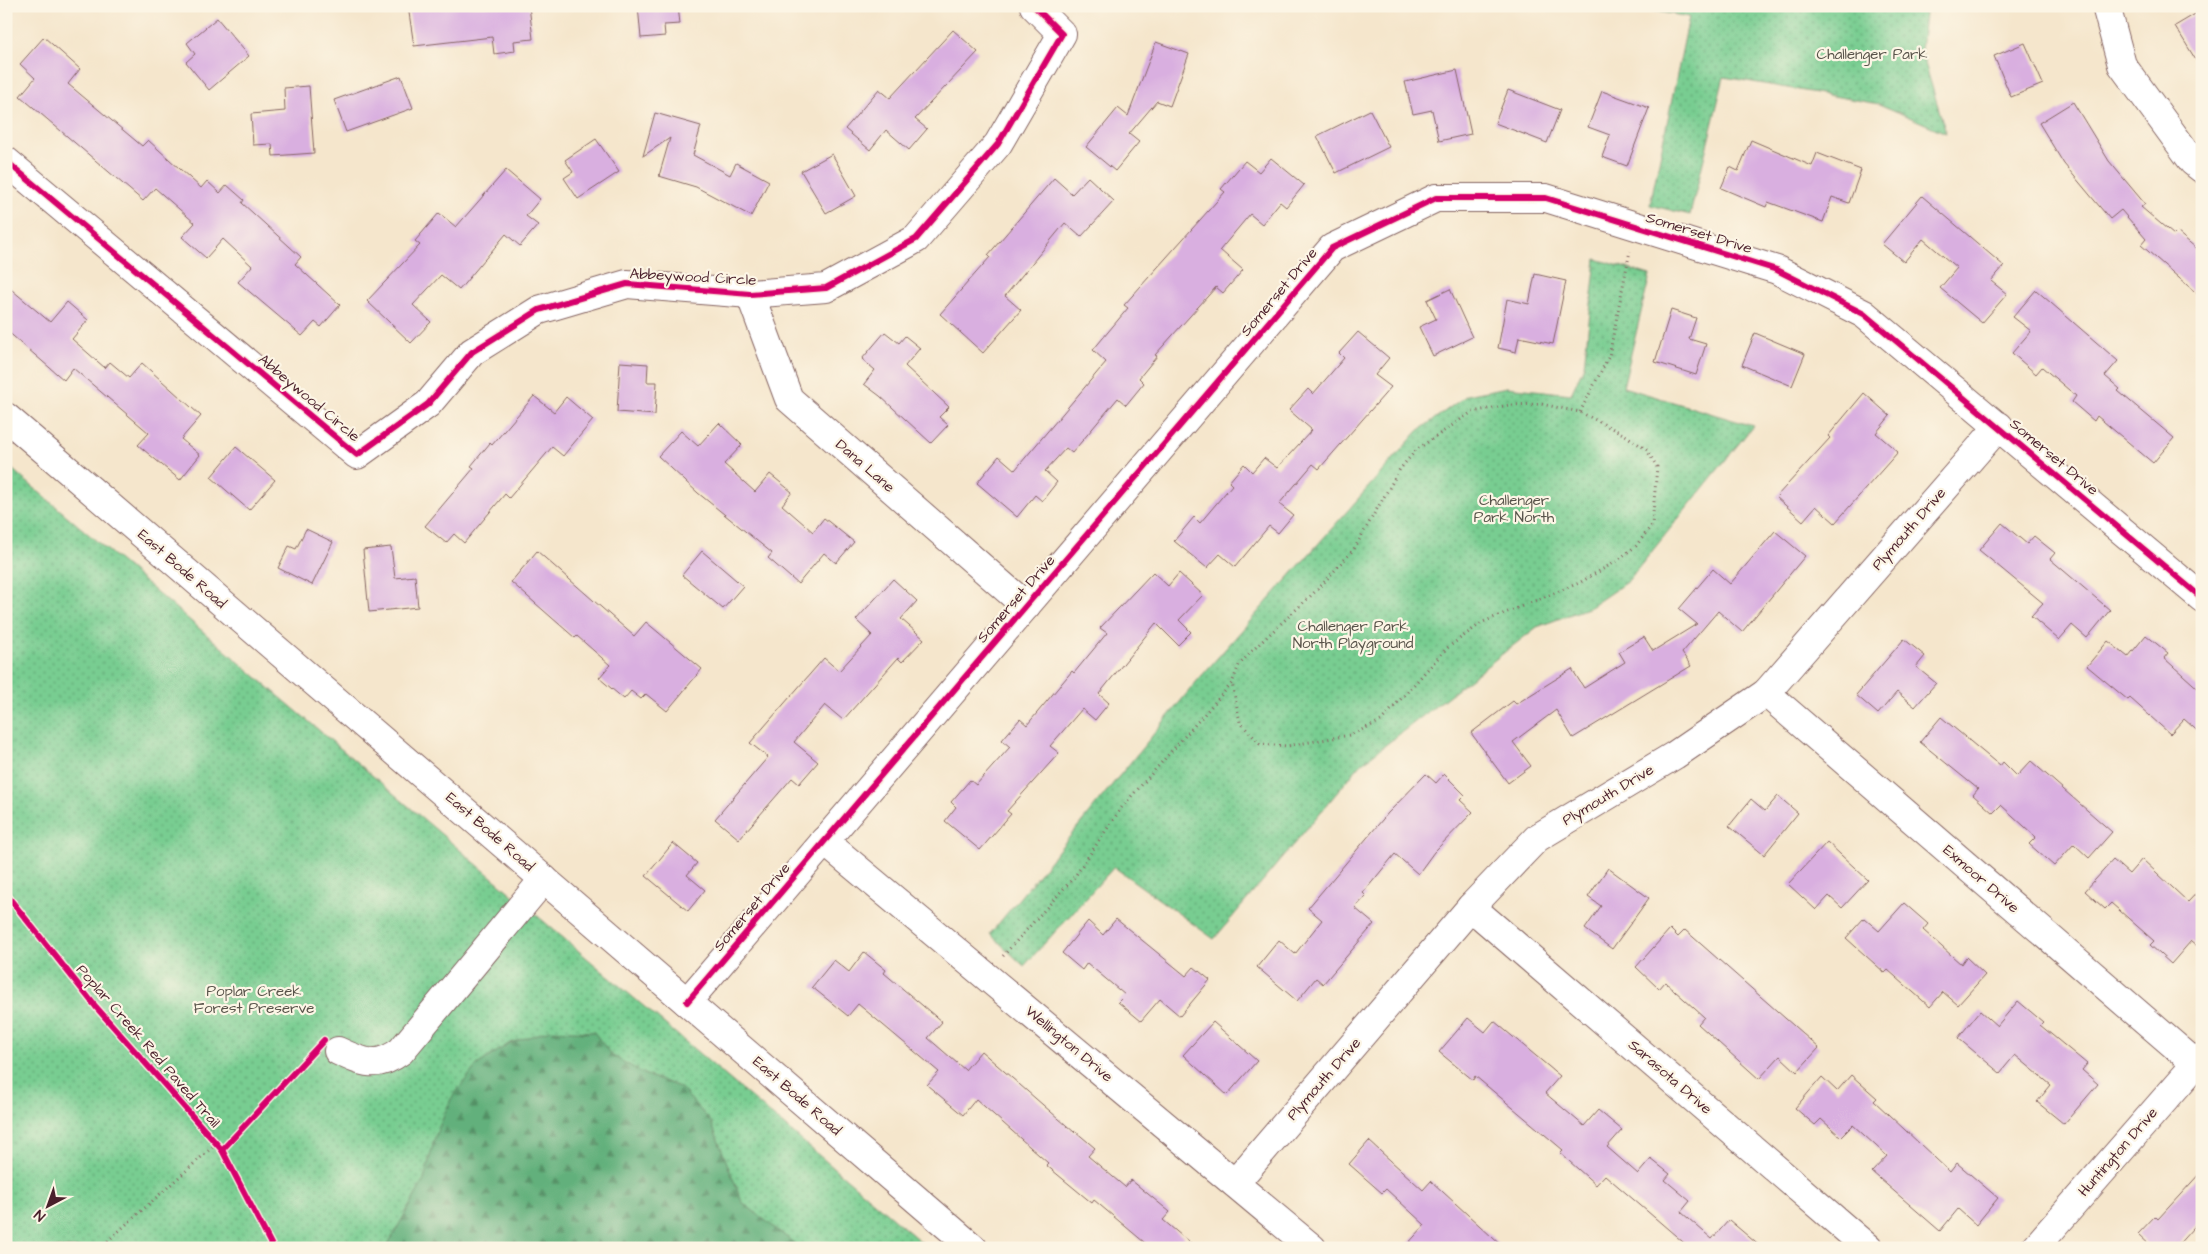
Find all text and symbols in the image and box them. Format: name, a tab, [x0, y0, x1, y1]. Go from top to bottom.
park label: Challenger Park	[1817, 44, 1927, 66]
street label: Somerset Drive	[1643, 207, 1755, 259]
street label: Somerset Drive	[1236, 243, 1322, 341]
street label: Abbeywood Circle	[629, 263, 757, 292]
street label: Abbeywood Circle	[253, 349, 364, 448]
street label: Somerset Drive	[2005, 414, 2103, 500]
street label: Dana Lane	[831, 434, 899, 498]
street label: Plymouth Drive	[1867, 483, 1952, 576]
park label: Challenger Park North	[1474, 490, 1555, 528]
street label: East Bode Road	[133, 525, 231, 614]
street label: Somerset Drive	[972, 551, 1060, 647]
park label: Challenger Park North Playground	[1293, 616, 1414, 655]
street label: Plymouth Drive	[1558, 759, 1658, 832]
street label: East Bode Road	[441, 788, 539, 877]
street label: Exmoor Drive	[1938, 840, 2024, 918]
street label: Somerset Drive	[709, 858, 795, 956]
street label: Poplar Creek Red Paved Trail	[71, 960, 225, 1132]
park label: Poplar Creek Forest Preserve	[194, 981, 314, 1019]
street label: Wellington Drive	[1020, 1001, 1117, 1088]
street label: Plymouth Drive	[1282, 1033, 1367, 1126]
street label: Sarasota Drive	[1623, 1035, 1717, 1119]
street label: East Bode Road	[748, 1052, 846, 1141]
street label: Huntington Drive	[2073, 1103, 2163, 1202]
north arrow	[22, 1182, 72, 1232]
text: N	[30, 1204, 50, 1225]

